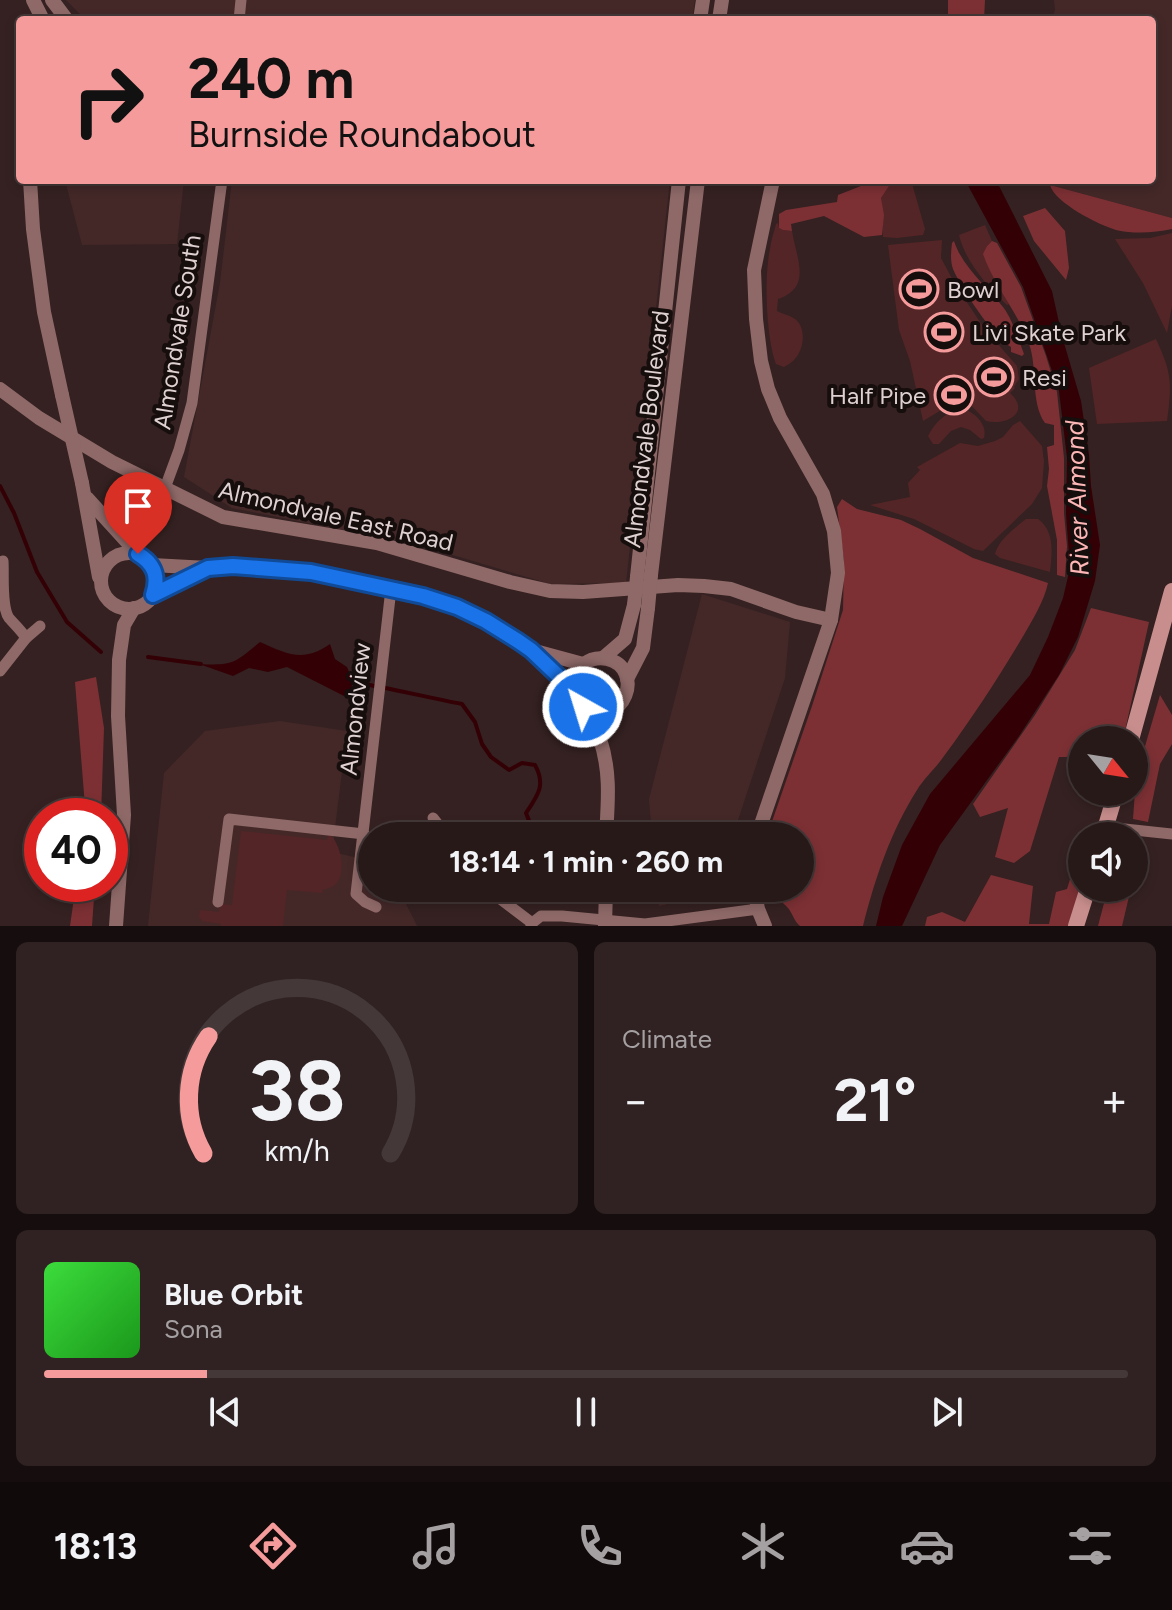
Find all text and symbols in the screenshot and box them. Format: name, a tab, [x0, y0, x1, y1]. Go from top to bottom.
text: 240 m	[188, 45, 354, 112]
icon: right	[56, 48, 160, 152]
text: Burnside Roundabout	[188, 113, 536, 156]
street label: Almondvale South	[147, 233, 207, 431]
sports icon: Bowl	[898, 268, 940, 310]
place label: Bowl	[947, 275, 999, 304]
street label: Almondvale Boulevard	[617, 309, 675, 549]
sports icon: Livi Skate Park	[923, 311, 965, 353]
place label: Livi Skate Park	[972, 318, 1126, 347]
sports icon: Resi	[973, 356, 1015, 398]
place label: Resi	[1022, 363, 1067, 392]
sports icon: Half Pipe	[933, 374, 975, 416]
place label: Half Pipe	[829, 381, 926, 410]
water label: River Almond	[1058, 419, 1096, 576]
pin	[104, 472, 172, 554]
street label: Almondvale East Road	[216, 475, 456, 557]
icon: arrive	[116, 484, 160, 528]
street label: Almondview	[334, 641, 376, 777]
position arrow	[541, 665, 625, 749]
north arrow	[1068, 726, 1148, 806]
map controls	[1068, 726, 1148, 902]
speed limit sign: 40	[24, 798, 128, 902]
button: sound	[1068, 822, 1148, 902]
text: 18:14 · 1 min · 260 m	[449, 843, 723, 880]
text: Climate	[622, 1023, 712, 1055]
text: 38	[248, 1041, 346, 1141]
text: 21°	[834, 1064, 916, 1136]
text: −	[622, 1074, 649, 1127]
text: +	[1101, 1074, 1128, 1127]
text: km/h	[264, 1134, 330, 1168]
text: Blue Orbit	[164, 1276, 303, 1313]
text: Sona	[164, 1313, 223, 1345]
icon: previous	[203, 1390, 247, 1434]
icon: pause	[564, 1390, 608, 1434]
icon: next	[925, 1390, 969, 1434]
icon: directions	[245, 1518, 301, 1574]
icon: music	[408, 1518, 464, 1574]
icon: phone	[572, 1518, 628, 1574]
icon: climate	[735, 1518, 791, 1574]
icon: car	[899, 1518, 955, 1574]
icon: filters	[1062, 1518, 1118, 1574]
text: 18:13	[54, 1525, 137, 1568]

